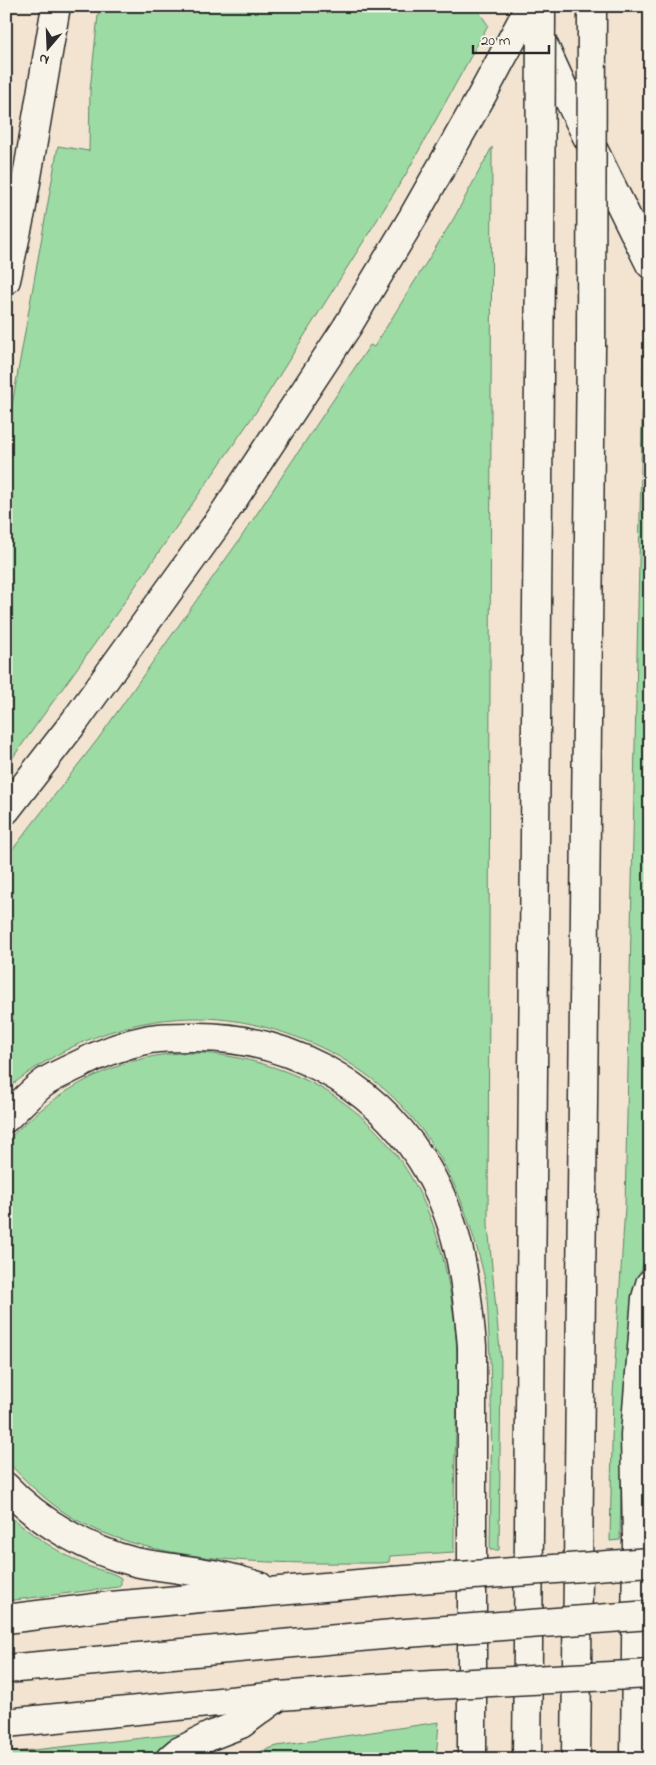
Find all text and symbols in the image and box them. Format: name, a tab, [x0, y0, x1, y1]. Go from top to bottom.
north arrow	[22, 22, 72, 72]
scale bar	[473, 22, 550, 54]
text: 20 m	[481, 30, 511, 52]
text: N	[36, 47, 52, 70]

